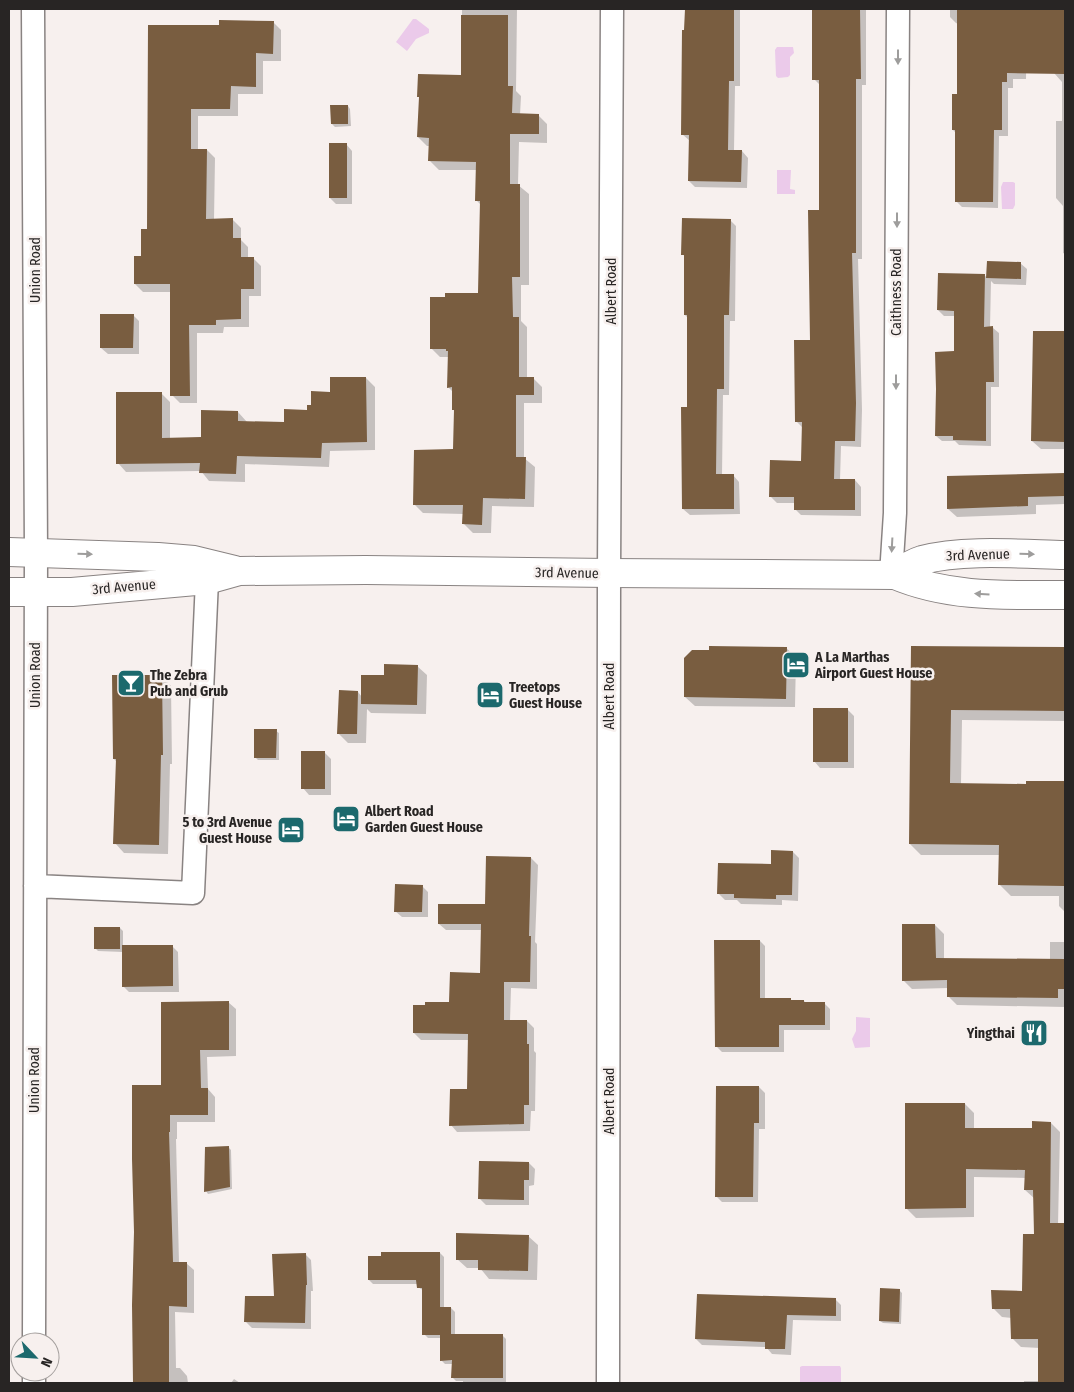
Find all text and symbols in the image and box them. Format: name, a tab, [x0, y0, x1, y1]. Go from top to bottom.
one-way arrow	[894, 50, 902, 66]
one-way arrow	[893, 212, 901, 228]
street label: Union Road	[27, 237, 44, 303]
street label: Caithness Road	[888, 248, 905, 336]
street label: Albert Road	[603, 257, 620, 325]
one-way arrow	[892, 375, 900, 391]
one-way arrow	[888, 537, 896, 553]
street label: 3rd Avenue	[946, 545, 1010, 565]
one-way arrow	[1019, 550, 1035, 558]
one-way arrow	[77, 551, 93, 559]
street label: 3rd Avenue	[535, 564, 599, 582]
street label: 3rd Avenue	[92, 576, 157, 598]
one-way arrow	[973, 589, 989, 597]
street label: Union Road	[27, 642, 44, 708]
place label: A La Marthas Airport Guest House	[814, 649, 932, 682]
hotel icon: A La Marthas Airport Guest House	[781, 650, 811, 680]
street label: Albert Road	[601, 662, 618, 730]
place label: The Zebra Pub and Grub	[150, 667, 229, 700]
bar icon: The Zebra Pub and Grub	[116, 668, 146, 698]
place label: Treetops Guest House	[509, 679, 582, 712]
hotel icon: Treetops Guest House	[475, 680, 505, 710]
place label: Albert Road Garden Guest House	[364, 803, 483, 836]
hotel icon: Albert Road Garden Guest House	[331, 804, 361, 834]
place label: 5 to 3rd Avenue Guest House	[182, 814, 272, 847]
hotel icon: 5 to 3rd Avenue Guest House	[276, 815, 306, 845]
restaurant icon: Yingthai	[1019, 1018, 1049, 1048]
place label: Yingthai	[966, 1025, 1015, 1042]
street label: Union Road	[26, 1047, 43, 1113]
street label: Albert Road	[601, 1067, 618, 1135]
north arrow	[10, 1332, 60, 1382]
text: N	[37, 1355, 56, 1370]

